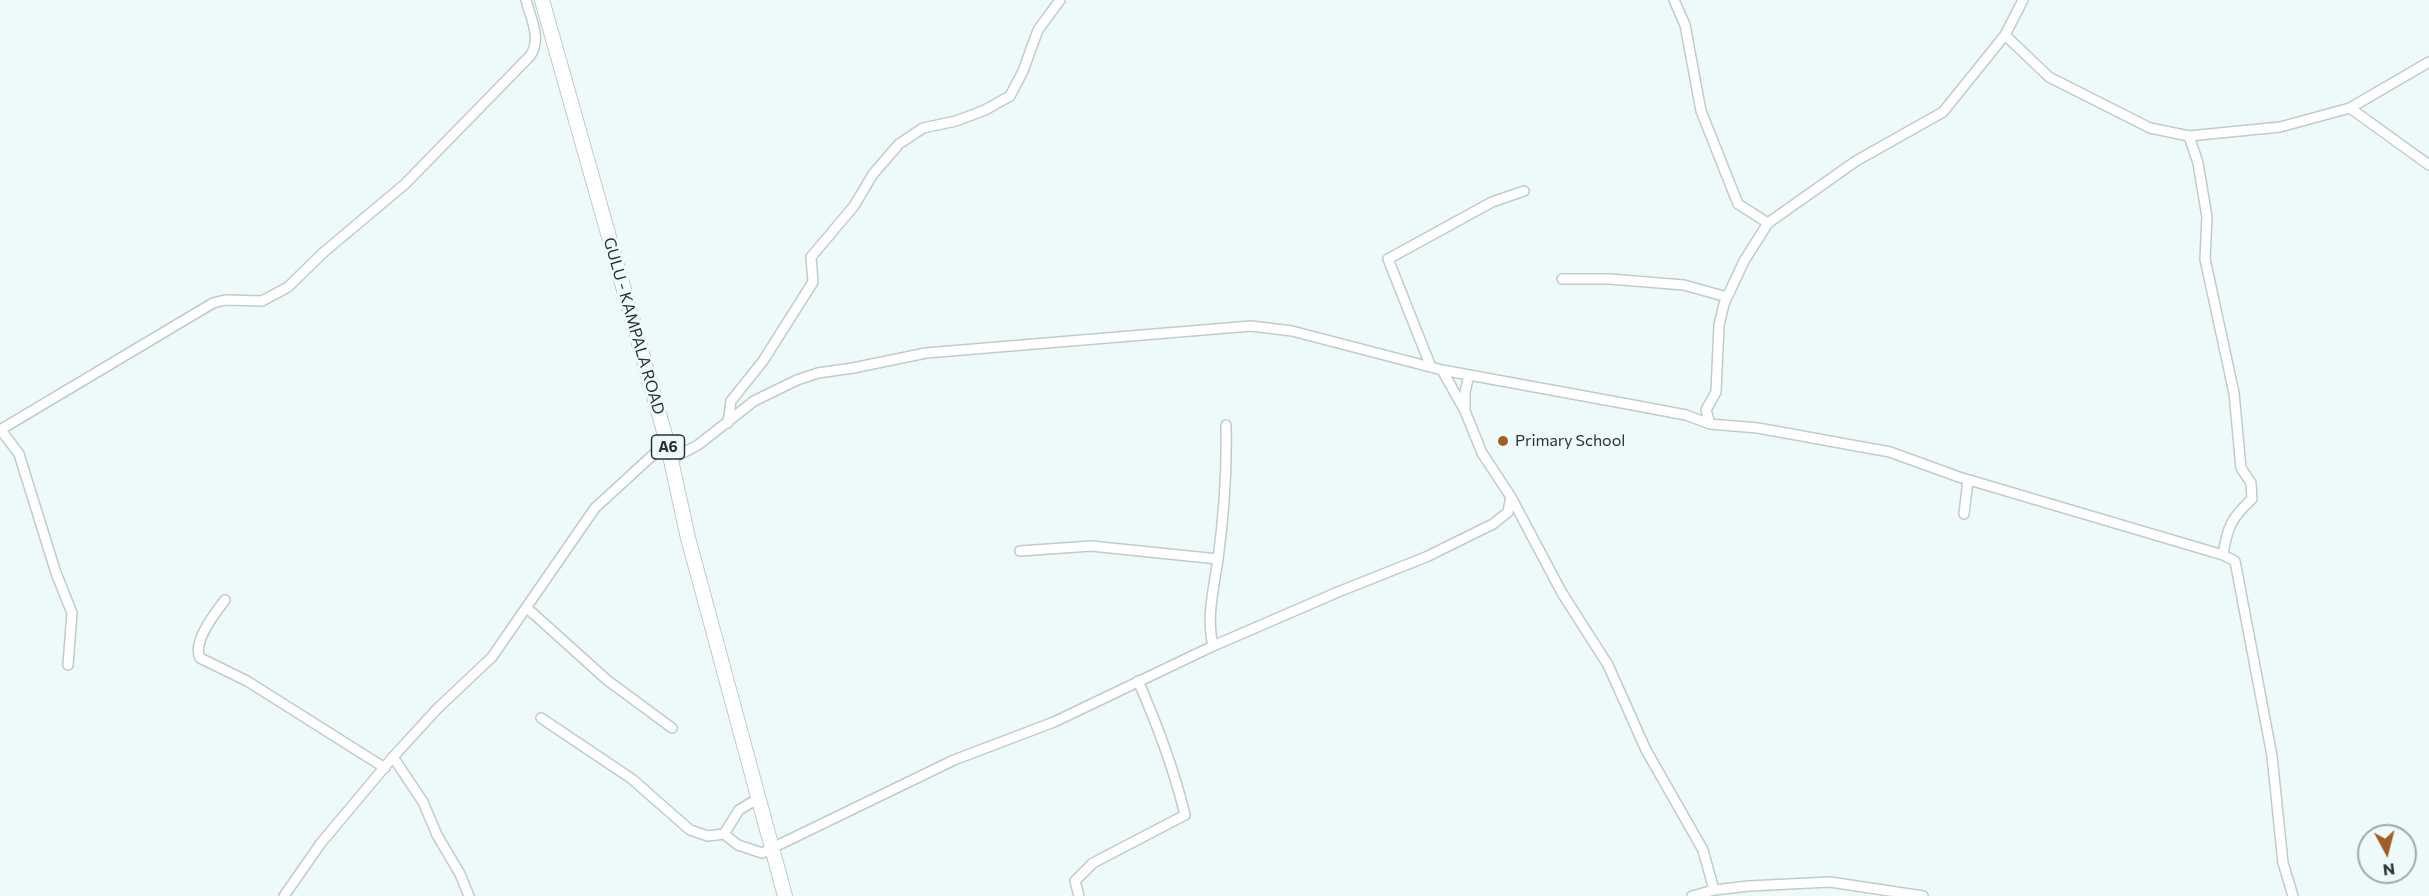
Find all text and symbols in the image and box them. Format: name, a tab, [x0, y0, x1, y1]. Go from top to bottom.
street label: GULU - KAMPALA ROAD	[599, 235, 669, 417]
place label: Primary School	[1515, 431, 1625, 451]
marker: Primary School	[1496, 434, 1510, 448]
road number: A6	[652, 435, 684, 459]
north arrow	[2357, 824, 2417, 884]
text: N	[2382, 860, 2396, 881]

